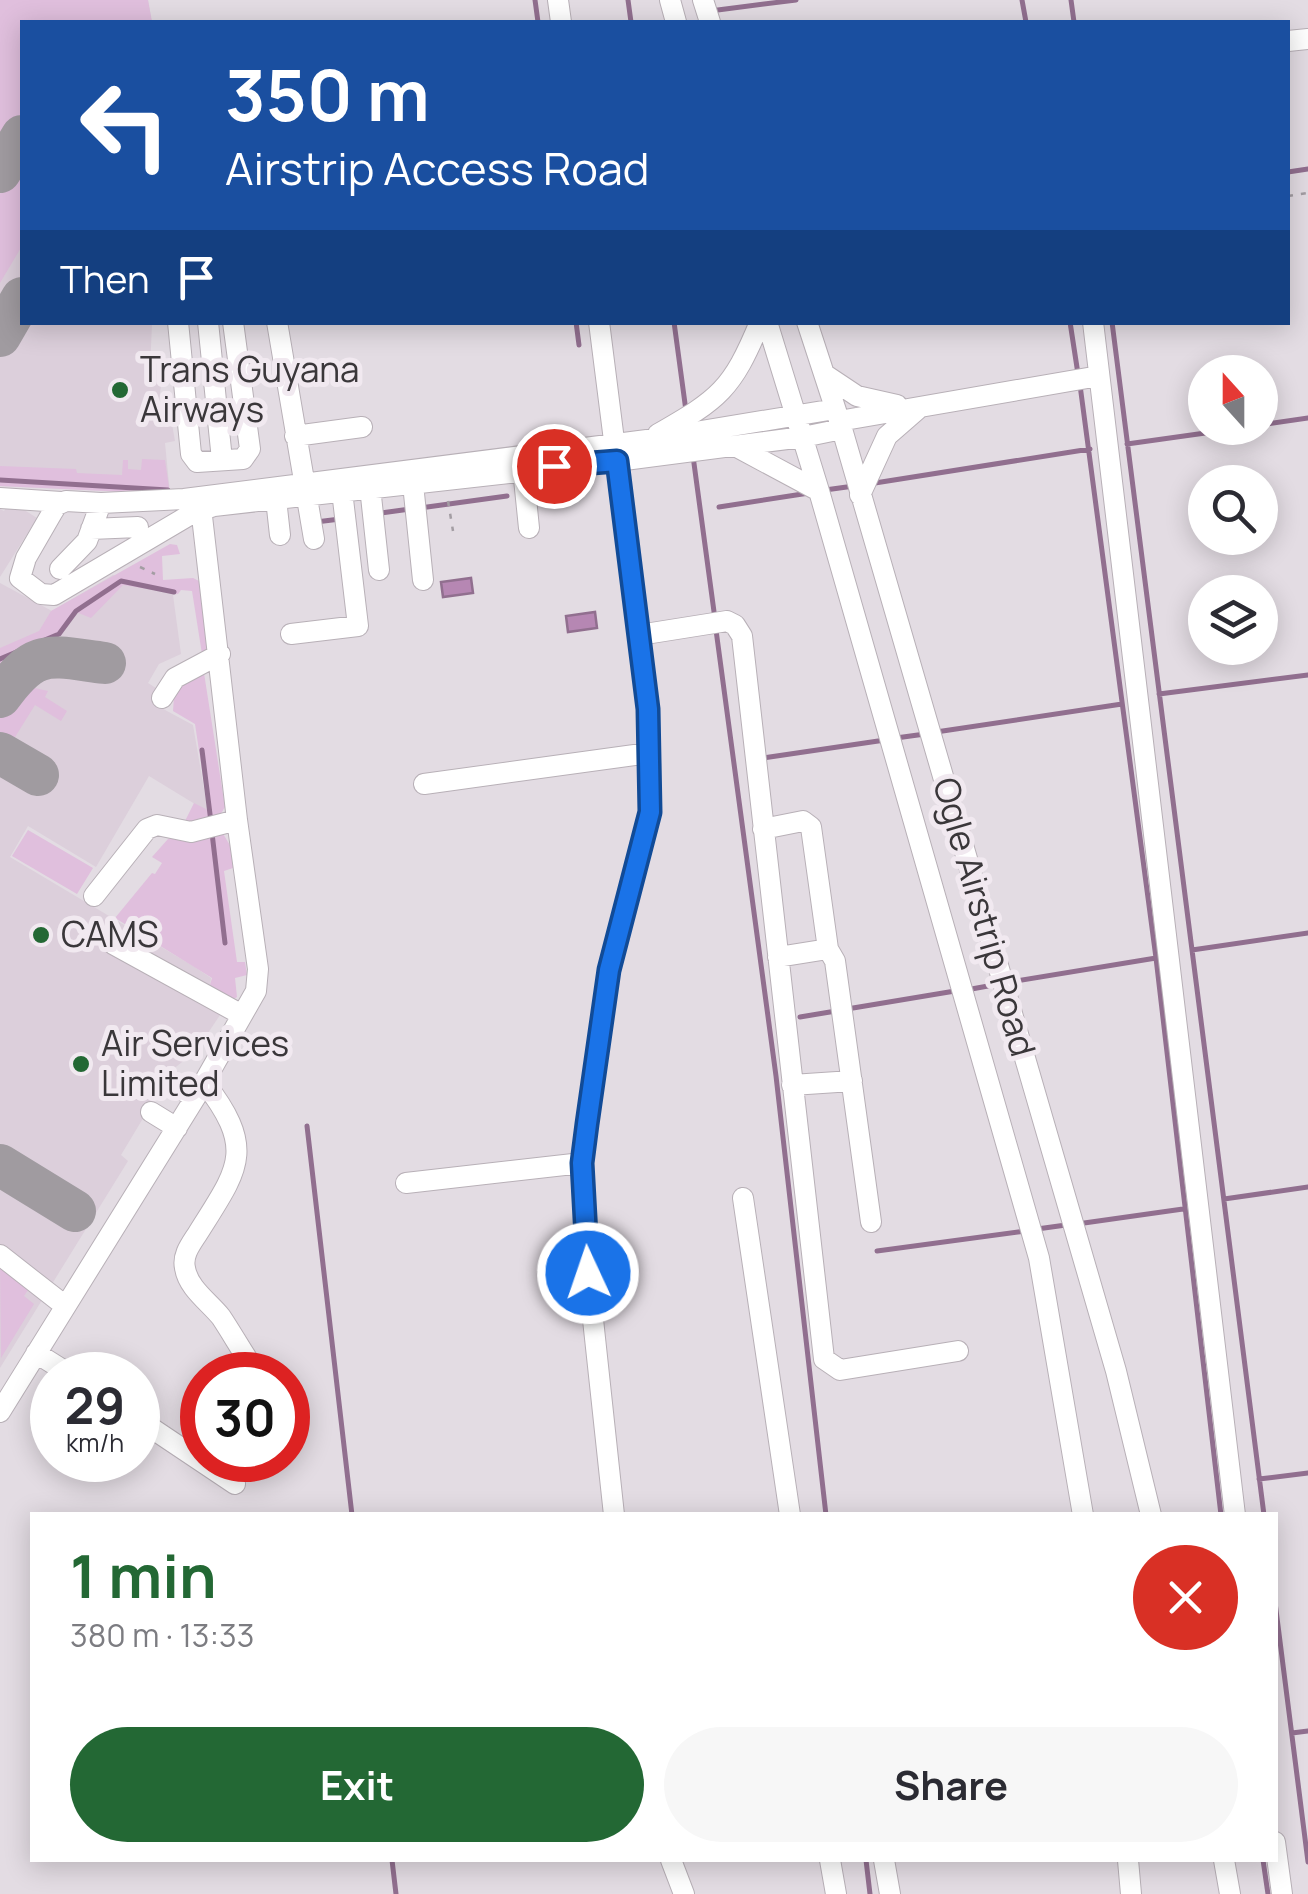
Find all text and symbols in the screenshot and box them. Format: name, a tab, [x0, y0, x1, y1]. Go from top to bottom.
text: 350 m	[225, 46, 430, 142]
icon: left	[60, 60, 190, 190]
text: Airstrip Access Road	[225, 137, 650, 199]
icon: arrive	[169, 250, 224, 305]
text: Then	[60, 252, 149, 304]
place label: Trans Guyana Airways	[140, 345, 360, 433]
north arrow	[1188, 355, 1278, 445]
map controls	[1188, 355, 1278, 665]
marker: Trans Guyana Airways	[109, 379, 131, 401]
pin	[512, 424, 597, 509]
icon: arrive	[527, 439, 582, 494]
button: search	[1188, 465, 1278, 555]
button: layers	[1188, 575, 1278, 665]
street label: Ogle Airstrip Road	[922, 772, 1048, 1062]
place label: CAMS	[61, 910, 159, 958]
marker: CAMS	[30, 924, 52, 946]
place label: Air Services Limited	[101, 1019, 289, 1107]
marker: Air Services Limited	[70, 1053, 92, 1075]
position arrow	[536, 1221, 640, 1325]
speed limit sign: 30	[180, 1352, 310, 1482]
text: 29	[65, 1371, 125, 1439]
text: km/h	[66, 1425, 124, 1460]
text: 1 min	[70, 1534, 217, 1616]
button: close	[1133, 1545, 1238, 1650]
text: 380 m · 13:33	[70, 1613, 255, 1657]
button: Exit	[70, 1727, 644, 1842]
button: Share	[664, 1727, 1238, 1842]

